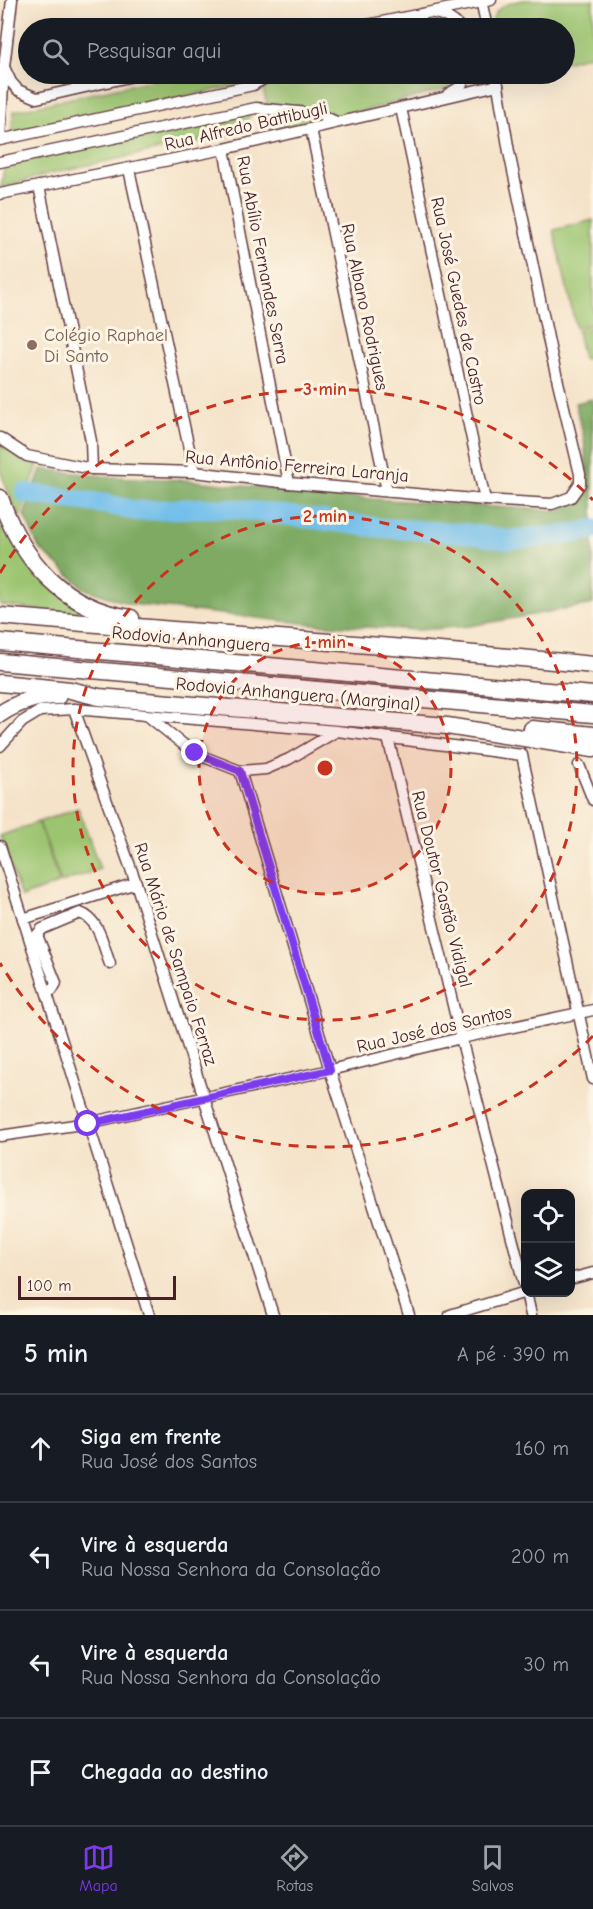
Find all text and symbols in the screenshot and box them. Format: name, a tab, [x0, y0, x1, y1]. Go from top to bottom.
search box	[18, 18, 575, 84]
icon: search	[39, 35, 72, 68]
text: Pesquisar aqui	[87, 38, 222, 64]
street label: Rua Alfredo Battibugli	[162, 97, 330, 155]
street label: Rua Abílio Fernandes Serra	[232, 154, 293, 366]
street label: Rua José Guedes de Castro	[426, 195, 491, 407]
street label: Rua Albano Rodrigues	[337, 222, 392, 392]
place label: Colégio Raphael Di Santo	[44, 325, 168, 367]
marker: Colégio Raphael Di Santo	[25, 338, 39, 352]
text: 3 min	[303, 379, 347, 400]
street label: Rua Antônio Ferreira Laranja	[184, 446, 410, 487]
text: 2 min	[303, 506, 347, 527]
street label: Rodovia Anhanguera	[111, 622, 271, 657]
text: 1 min	[304, 632, 346, 653]
street label: Rodovia Anhanguera (Marginal)	[175, 673, 421, 716]
route end	[181, 739, 207, 765]
centre of rings	[315, 758, 335, 778]
street label: Rua Doutor Gastão Vidigal	[407, 789, 476, 990]
street label: Rua Mário de Sampaio Ferraz	[130, 840, 222, 1068]
street label: Rua José dos Santos	[355, 1001, 514, 1058]
route start	[74, 1110, 100, 1136]
map controls	[521, 1189, 575, 1297]
button: locate	[521, 1189, 575, 1243]
button: layers	[521, 1243, 575, 1297]
scale bar	[18, 1273, 176, 1300]
text: 100 m	[27, 1277, 71, 1295]
text: 5 min	[24, 1339, 88, 1369]
text: A pé · 390 m	[457, 1343, 569, 1366]
text: Siga em frente	[81, 1424, 221, 1450]
icon: ahead	[24, 1432, 57, 1465]
text: 160 m	[515, 1437, 569, 1460]
text: Rua José dos Santos	[81, 1450, 257, 1473]
text: Vire à esquerda	[81, 1532, 229, 1558]
icon: left	[24, 1540, 57, 1573]
text: 200 m	[511, 1545, 569, 1568]
text: Rua Nossa Senhora da Consolação	[81, 1558, 381, 1581]
text: Vire à esquerda	[81, 1640, 229, 1666]
icon: left	[24, 1648, 57, 1681]
text: 30 m	[523, 1653, 569, 1676]
text: Rua Nossa Senhora da Consolação	[81, 1666, 381, 1689]
icon: arrive	[24, 1756, 57, 1789]
text: Chegada ao destino	[81, 1759, 268, 1785]
tab: Mapa	[79, 1841, 118, 1895]
tab: Rotas	[276, 1841, 313, 1895]
tab: Salvos	[472, 1841, 514, 1895]

